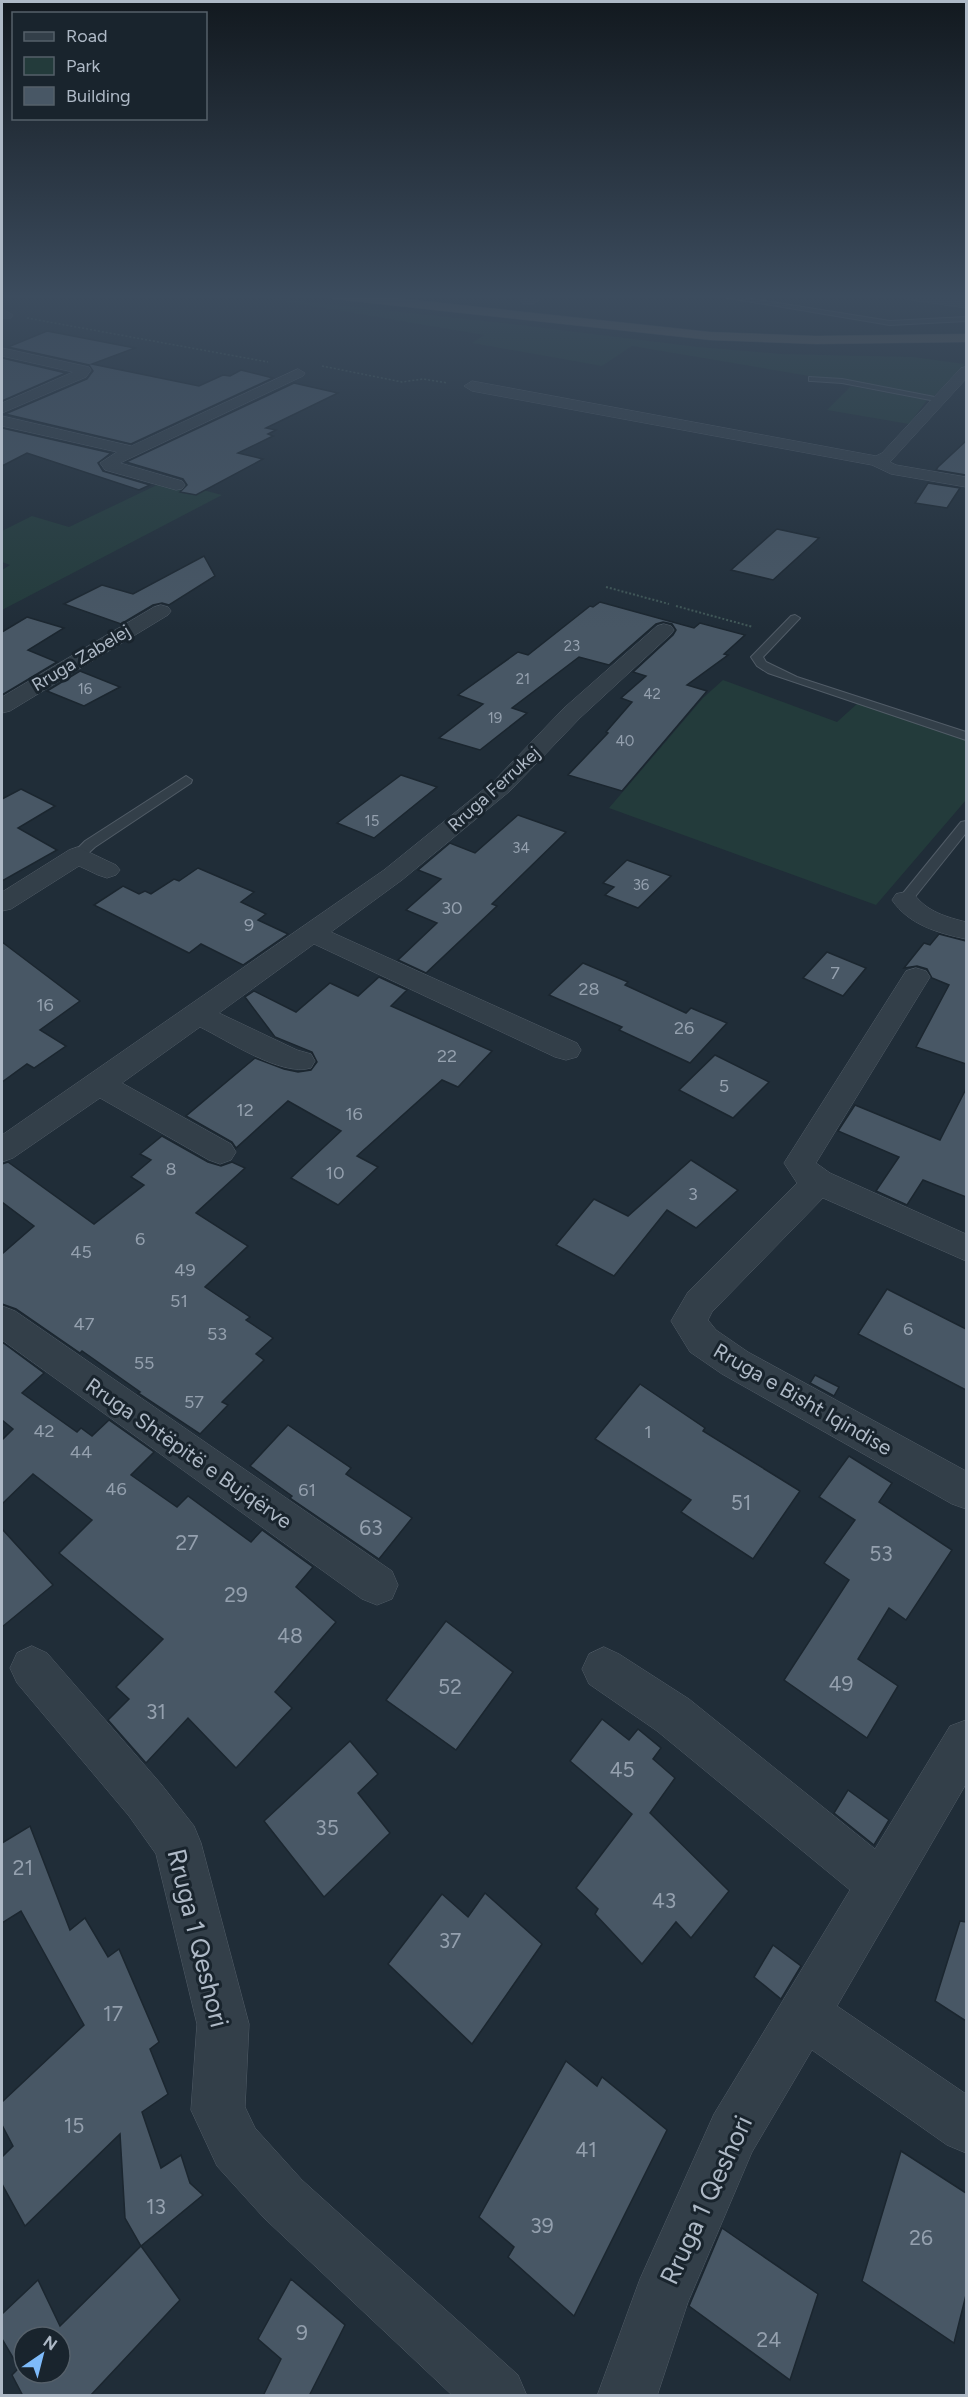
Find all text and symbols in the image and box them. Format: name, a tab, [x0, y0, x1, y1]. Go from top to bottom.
legend	[12, 12, 207, 120]
text: Road	[66, 25, 107, 47]
text: Park	[66, 55, 101, 77]
text: Building	[66, 85, 131, 107]
street label: Rruga Zabelej	[28, 620, 134, 696]
house number: 23	[564, 637, 580, 655]
house number: 21	[516, 670, 530, 688]
house number: 16	[78, 680, 93, 698]
house number: 42	[643, 685, 661, 703]
house number: 19	[488, 709, 502, 727]
house number: 40	[616, 732, 634, 750]
street label: Rruga Ferrukej	[443, 742, 545, 836]
house number: 15	[365, 812, 379, 830]
house number: 34	[512, 839, 530, 857]
house number: 36	[633, 876, 650, 894]
house number: 30	[441, 897, 463, 919]
house number: 9	[244, 914, 254, 936]
house number: 7	[830, 962, 840, 984]
house number: 28	[578, 978, 600, 1000]
house number: 16	[36, 994, 54, 1016]
house number: 26	[674, 1017, 694, 1039]
house number: 22	[437, 1045, 457, 1067]
house number: 5	[719, 1075, 729, 1097]
house number: 12	[236, 1099, 254, 1121]
house number: 16	[345, 1103, 363, 1125]
house number: 8	[165, 1158, 177, 1180]
house number: 10	[326, 1162, 344, 1184]
house number: 3	[688, 1183, 698, 1205]
house number: 6	[135, 1228, 145, 1250]
house number: 45	[70, 1241, 92, 1263]
house number: 49	[174, 1259, 196, 1281]
house number: 51	[170, 1290, 188, 1312]
house number: 47	[74, 1313, 95, 1335]
house number: 6	[903, 1318, 913, 1340]
house number: 53	[207, 1323, 227, 1345]
street label: Rruga e Bisht Iqindise	[709, 1338, 897, 1460]
house number: 55	[134, 1352, 154, 1374]
street label: Rruga Shtëpitë e Bujqërve	[81, 1372, 297, 1534]
house number: 57	[184, 1391, 204, 1413]
house number: 42	[33, 1420, 55, 1442]
house number: 1	[644, 1421, 652, 1443]
house number: 44	[70, 1441, 92, 1463]
house number: 46	[105, 1478, 127, 1500]
house number: 61	[298, 1479, 316, 1501]
house number: 51	[731, 1490, 751, 1515]
house number: 63	[359, 1515, 383, 1540]
house number: 27	[175, 1530, 199, 1555]
house number: 53	[869, 1541, 893, 1566]
house number: 29	[224, 1582, 248, 1607]
house number: 48	[277, 1623, 303, 1648]
house number: 49	[829, 1671, 853, 1696]
house number: 52	[438, 1674, 462, 1699]
house number: 31	[146, 1699, 166, 1724]
house number: 45	[609, 1757, 635, 1782]
house number: 35	[315, 1815, 339, 1840]
street label: Rruga 1 Qeshori	[160, 1845, 236, 2031]
house number: 21	[13, 1855, 33, 1880]
house number: 43	[652, 1888, 676, 1913]
house number: 37	[439, 1928, 461, 1953]
house number: 17	[103, 2001, 123, 2026]
street label: Rruga 1 Qeshori	[653, 2110, 759, 2290]
house number: 15	[64, 2113, 84, 2138]
house number: 41	[575, 2137, 597, 2162]
house number: 13	[146, 2194, 166, 2219]
house number: 39	[530, 2213, 554, 2238]
house number: 26	[909, 2225, 933, 2250]
house number: 9	[296, 2320, 308, 2345]
north arrow	[12, 2325, 72, 2385]
house number: 24	[757, 2327, 781, 2352]
text: N	[40, 2332, 61, 2354]

